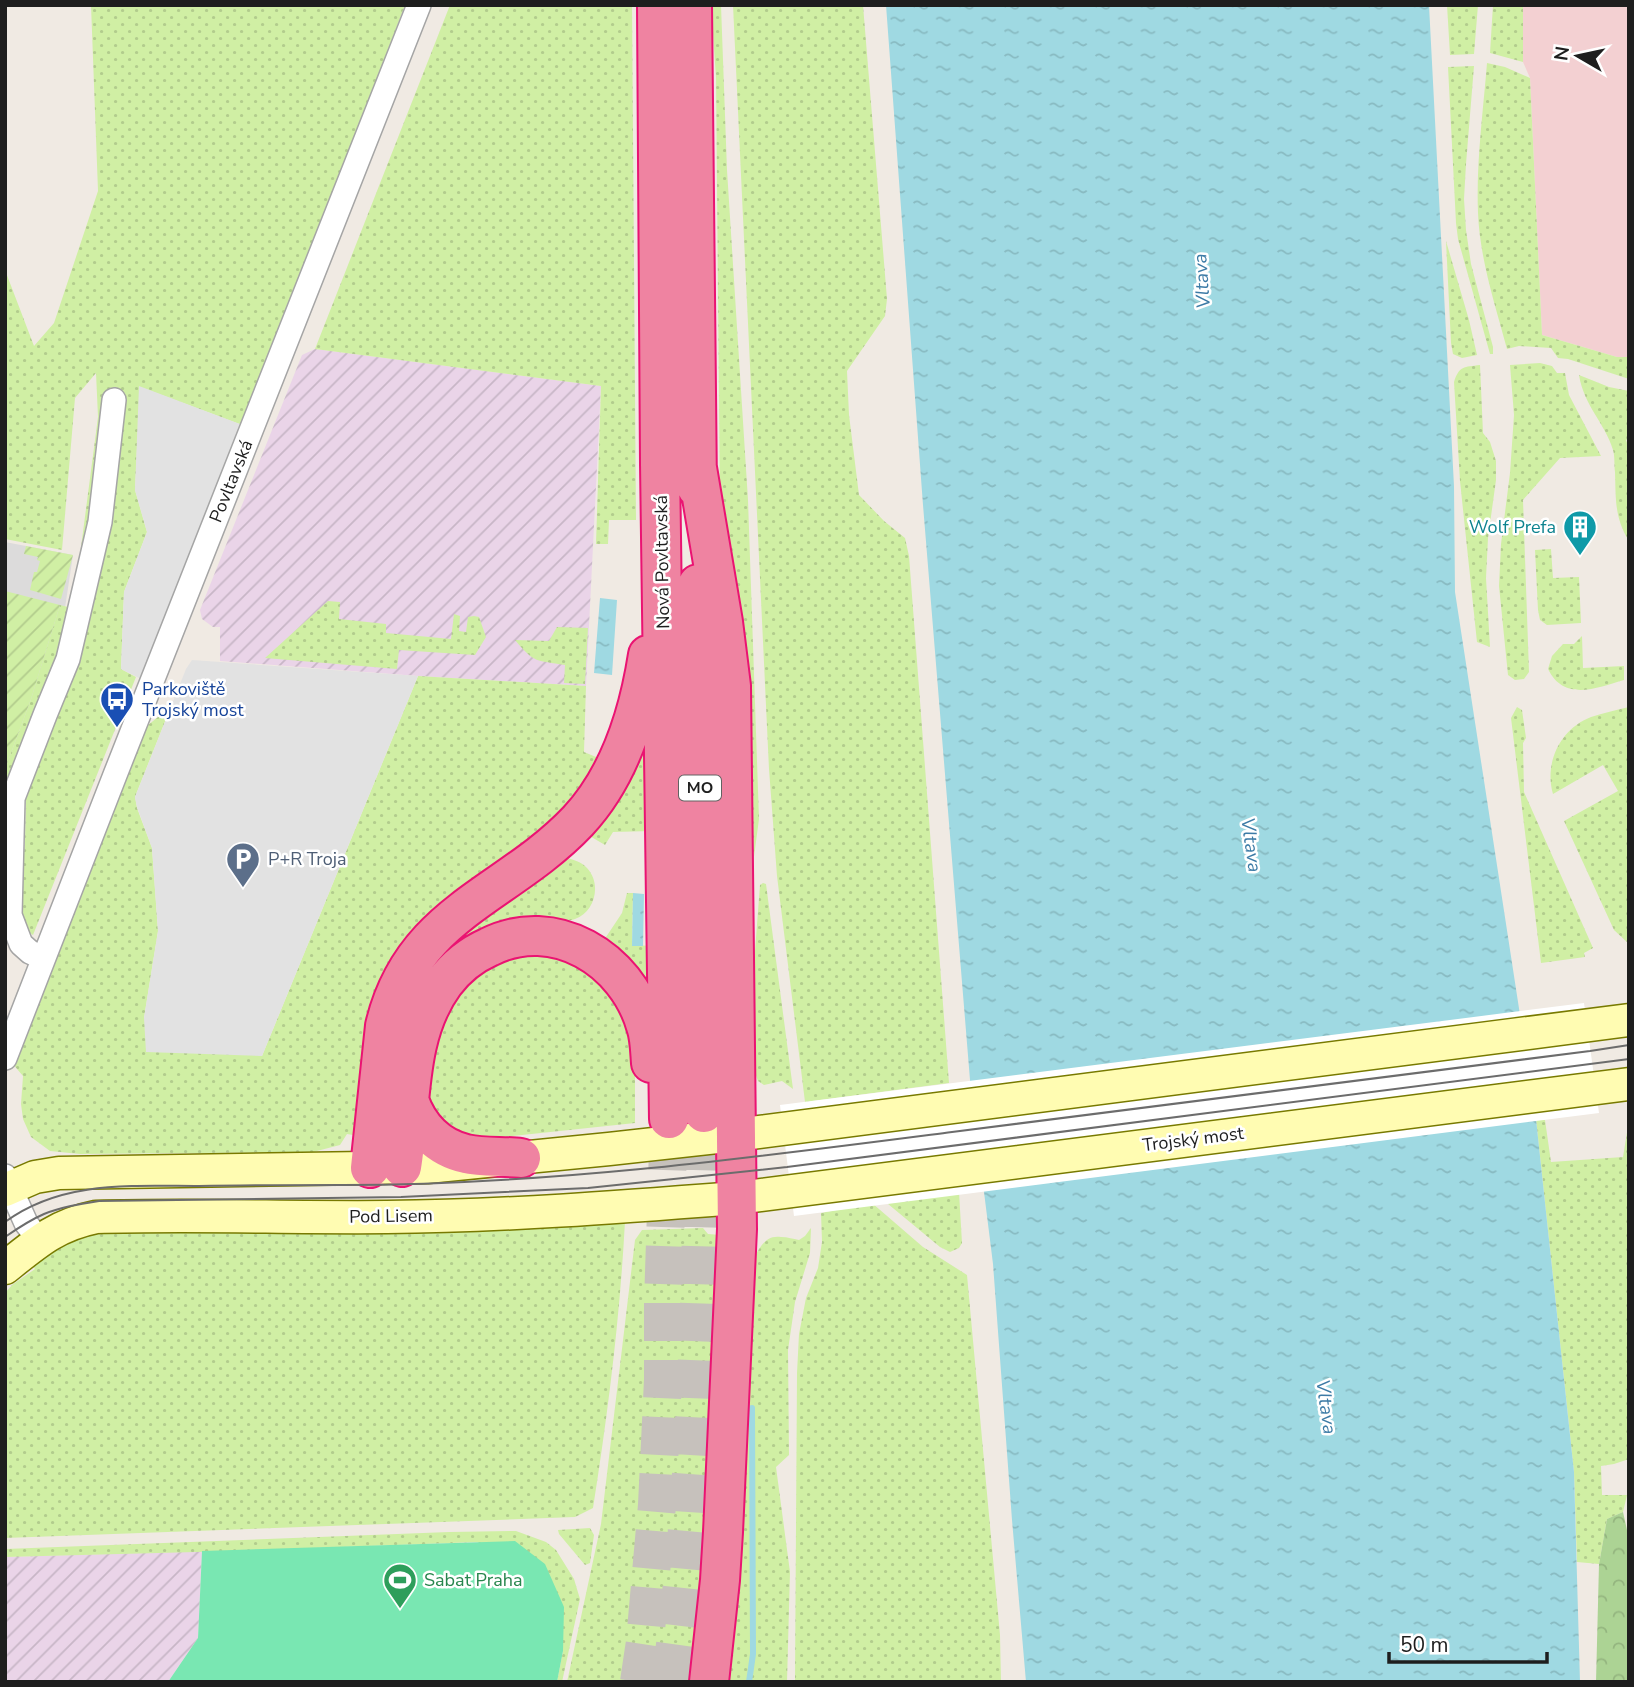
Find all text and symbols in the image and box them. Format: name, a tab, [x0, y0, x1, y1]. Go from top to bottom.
north arrow	[1543, 21, 1613, 91]
text: N	[1548, 44, 1576, 63]
water label: Vltava	[1187, 253, 1217, 309]
street label: Povltavská	[204, 436, 258, 526]
street label: Nová Povltavská	[649, 495, 675, 629]
building icon: Wolf Prefa	[1561, 508, 1599, 557]
place label: Wolf Prefa	[1469, 515, 1556, 539]
place label: Parkoviště Trojský most	[142, 677, 244, 722]
bus stop icon: Parkoviště Trojský most	[98, 680, 136, 729]
road number: MO	[679, 776, 721, 800]
water label: Vltava	[1234, 816, 1268, 874]
parking icon: P+R Troja	[224, 840, 262, 889]
place label: P+R Troja	[268, 847, 346, 871]
street label: Trojský most	[1141, 1121, 1246, 1157]
street label: Pod Lisem	[349, 1203, 433, 1229]
water label: Vltava	[1309, 1378, 1343, 1436]
sports icon: Sabat Praha	[381, 1561, 419, 1610]
place label: Sabat Praha	[424, 1568, 522, 1592]
scale bar	[1389, 1620, 1546, 1664]
text: 50 m	[1400, 1631, 1449, 1659]

